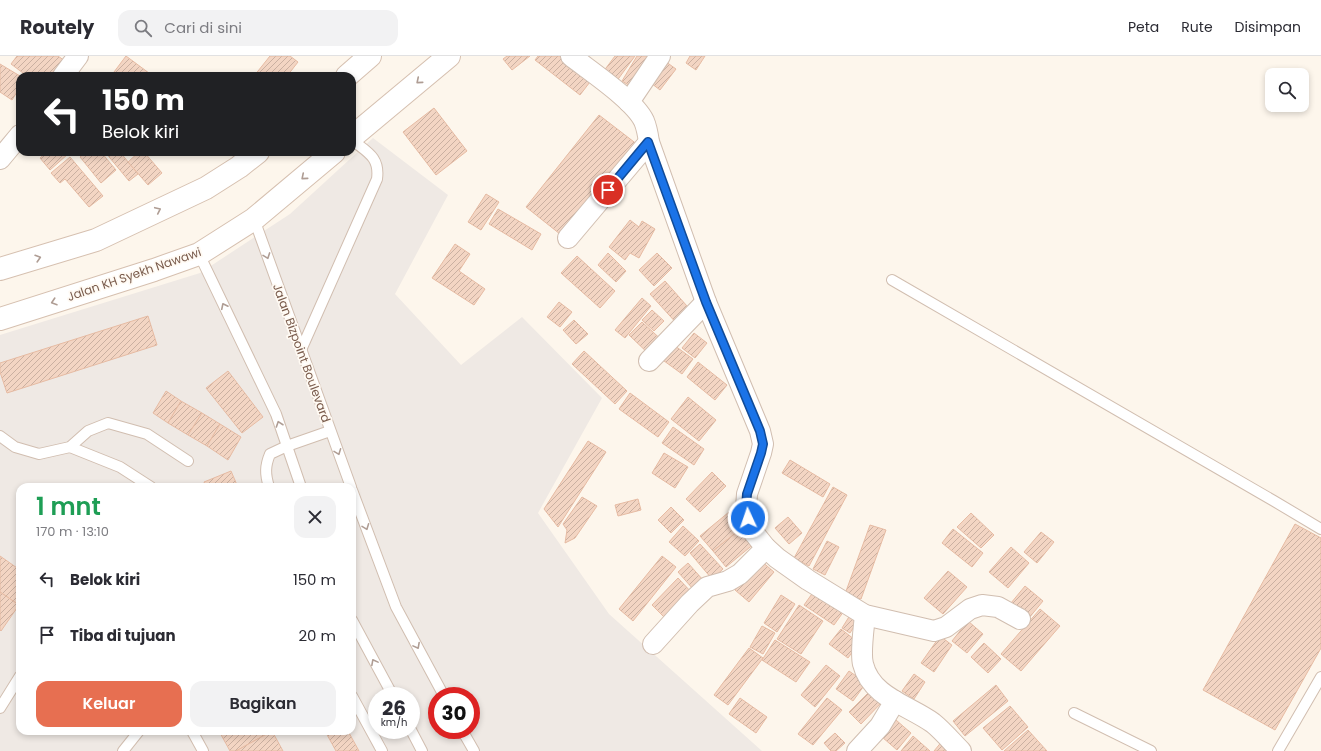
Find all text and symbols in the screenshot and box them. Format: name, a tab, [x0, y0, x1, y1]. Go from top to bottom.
search box	[118, 10, 398, 46]
text: Routely	[20, 14, 94, 41]
icon: search	[132, 17, 154, 39]
text: Cari di sini	[164, 17, 242, 38]
text: Peta	[1128, 17, 1159, 37]
text: Rute	[1181, 17, 1213, 37]
text: Disimpan	[1235, 17, 1301, 37]
map controls	[1265, 68, 1309, 112]
button: search	[1265, 68, 1309, 112]
one-way arrow	[417, 76, 424, 83]
text: 150 m	[102, 81, 185, 120]
icon: left	[36, 88, 88, 140]
text: Belok kiri	[102, 119, 179, 144]
one-way arrow	[302, 172, 309, 179]
pin	[591, 173, 625, 207]
icon: arrive	[597, 179, 619, 201]
one-way arrow	[154, 207, 161, 215]
street label: Jalan KH Syekh Nawawi	[65, 243, 203, 305]
one-way arrow	[263, 252, 271, 259]
one-way arrow	[34, 254, 41, 263]
street label: Jalan Bizpoint Boulevard	[269, 281, 335, 425]
one-way arrow	[50, 297, 57, 306]
one-way arrow	[221, 303, 229, 310]
one-way arrow	[275, 420, 284, 427]
one-way arrow	[333, 449, 341, 456]
text: 1 mnt	[36, 490, 101, 523]
button: close	[294, 496, 336, 538]
position arrow	[727, 497, 769, 539]
text: 170 m · 13:10	[36, 522, 109, 541]
one-way arrow	[361, 523, 369, 530]
icon: left	[36, 568, 58, 590]
text: Belok kiri	[70, 569, 140, 590]
text: 150 m	[293, 569, 336, 590]
icon: arrive	[36, 624, 58, 646]
text: Tiba di tujuan	[70, 625, 176, 646]
text: 20 m	[298, 625, 336, 646]
one-way arrow	[412, 642, 420, 649]
one-way arrow	[372, 658, 379, 666]
button: Keluar	[36, 681, 182, 727]
button: Bagikan	[190, 681, 336, 727]
speed limit sign: 30	[428, 687, 480, 739]
text: 26	[382, 694, 406, 722]
text: km/h	[381, 715, 407, 730]

